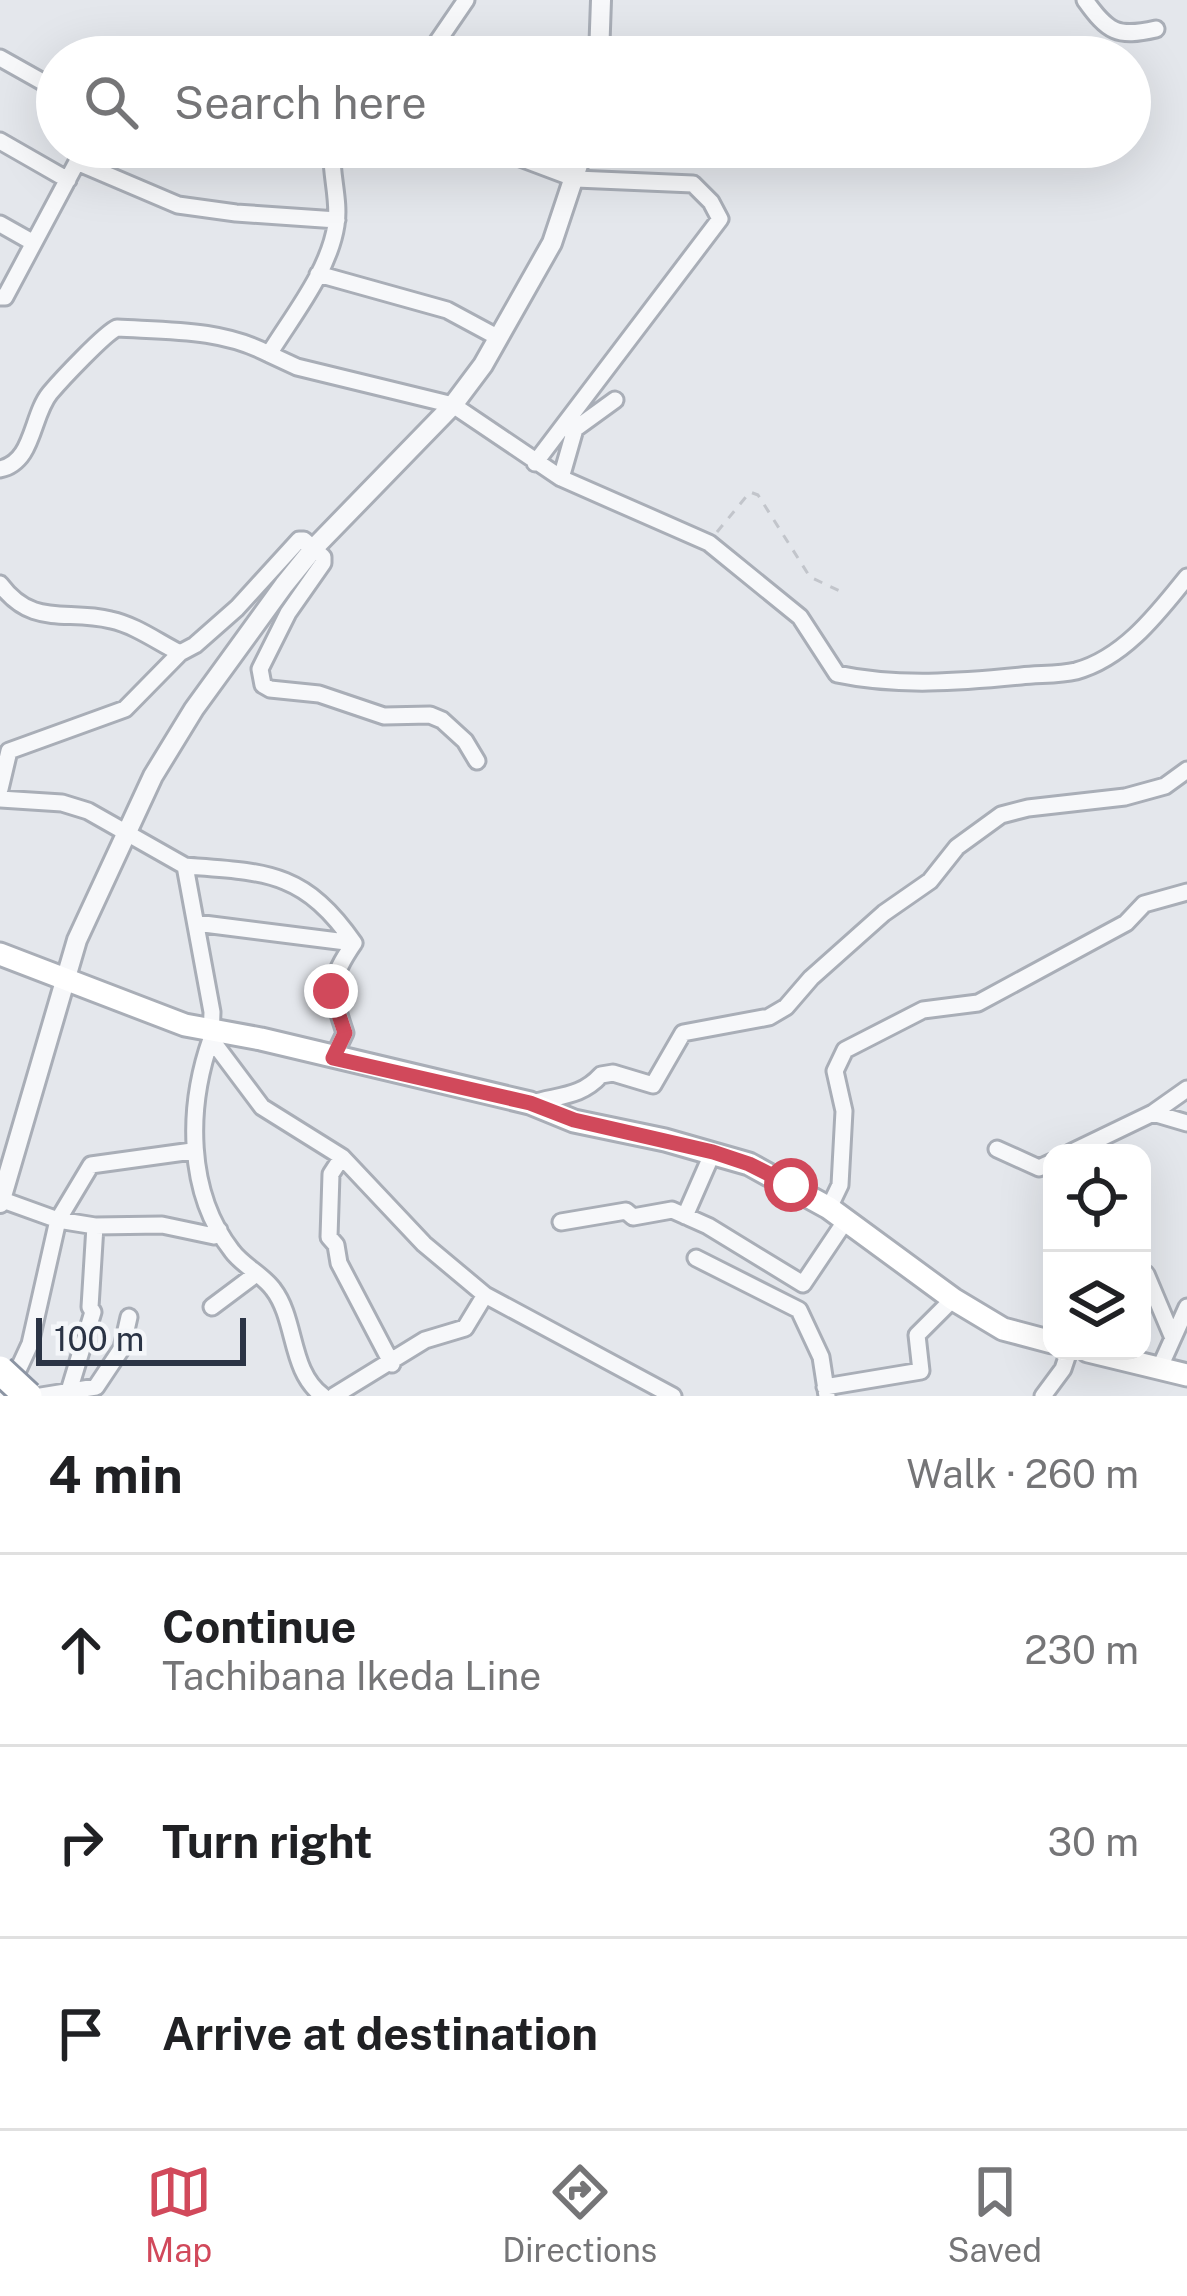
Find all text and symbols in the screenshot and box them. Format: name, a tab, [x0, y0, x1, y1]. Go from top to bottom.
search box	[36, 36, 1151, 168]
icon: search	[78, 69, 144, 135]
text: Search here	[174, 76, 427, 129]
route end	[304, 964, 358, 1018]
map controls	[1043, 1144, 1151, 1360]
button: locate	[1043, 1144, 1151, 1252]
route start	[764, 1158, 818, 1212]
button: layers	[1043, 1252, 1151, 1360]
scale bar	[36, 1312, 246, 1365]
text: 100 m	[54, 1320, 144, 1358]
text: 4 min	[48, 1445, 183, 1504]
text: Walk · 260 m	[906, 1451, 1139, 1497]
text: Continue	[162, 1600, 356, 1653]
icon: ahead	[48, 1617, 114, 1683]
text: 230 m	[1024, 1627, 1139, 1673]
text: Tachibana Ikeda Line	[162, 1653, 541, 1699]
icon: right	[48, 1809, 114, 1875]
text: Turn right	[162, 1815, 373, 1868]
text: 30 m	[1048, 1819, 1139, 1865]
icon: arrive	[48, 2001, 114, 2067]
text: Arrive at destination	[162, 2007, 598, 2060]
tab: Map	[145, 2159, 212, 2269]
tab: Directions	[502, 2159, 657, 2269]
tab: Saved	[948, 2159, 1042, 2269]

